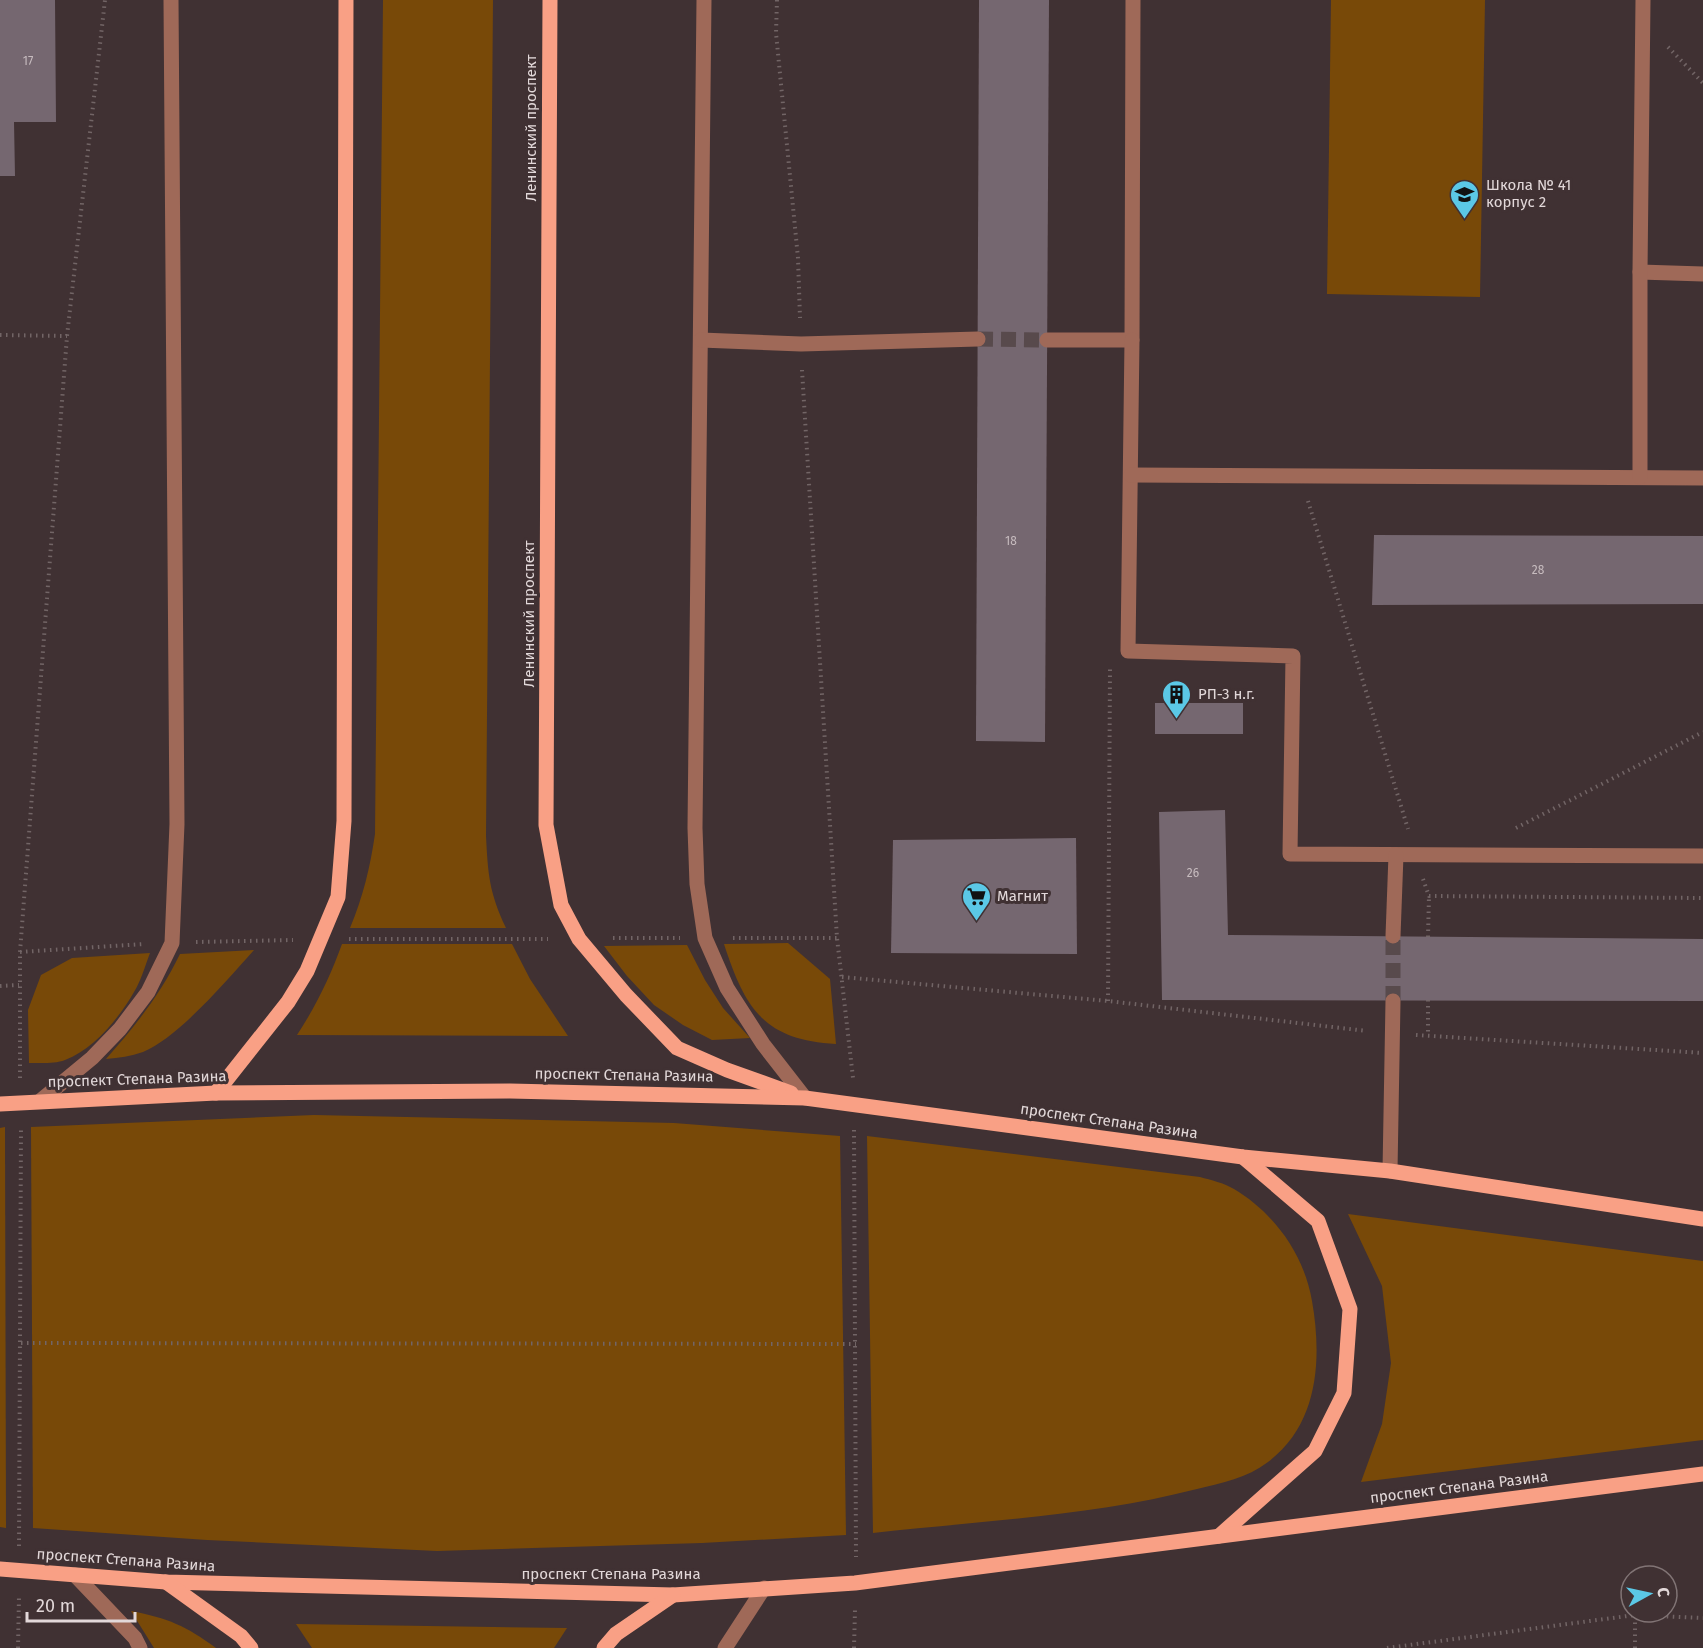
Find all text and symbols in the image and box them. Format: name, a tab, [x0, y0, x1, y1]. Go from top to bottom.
house number: 17	[23, 54, 33, 68]
street label: Ленинский проспект	[522, 54, 540, 202]
place label: Школа № 41 корпус 2	[1486, 176, 1571, 211]
school or university icon: Школа № 41 корпус 2	[1449, 178, 1481, 220]
house number: 18	[1005, 534, 1017, 548]
street label: Ленинский проспект	[520, 540, 538, 688]
house number: 28	[1532, 563, 1545, 577]
building icon: РП-3 н.г.	[1161, 678, 1193, 720]
place label: РП-3 н.г.	[1198, 685, 1254, 703]
house number: 26	[1187, 866, 1199, 880]
supermarket icon: Магнит	[960, 880, 992, 922]
place label: Магнит	[997, 887, 1048, 905]
street label: проспект Степана Разина	[534, 1064, 714, 1086]
street label: проспект Степана Разина	[47, 1067, 227, 1091]
street label: проспект Степана Разина	[1019, 1100, 1199, 1142]
street label: проспект Степана Разина	[1369, 1467, 1549, 1507]
street label: проспект Степана Разина	[36, 1545, 216, 1575]
north arrow	[1619, 1564, 1679, 1624]
street label: проспект Степана Разина	[521, 1565, 701, 1583]
scale bar	[27, 1585, 135, 1623]
text: С	[1653, 1586, 1674, 1599]
text: 20 m	[36, 1595, 75, 1617]

